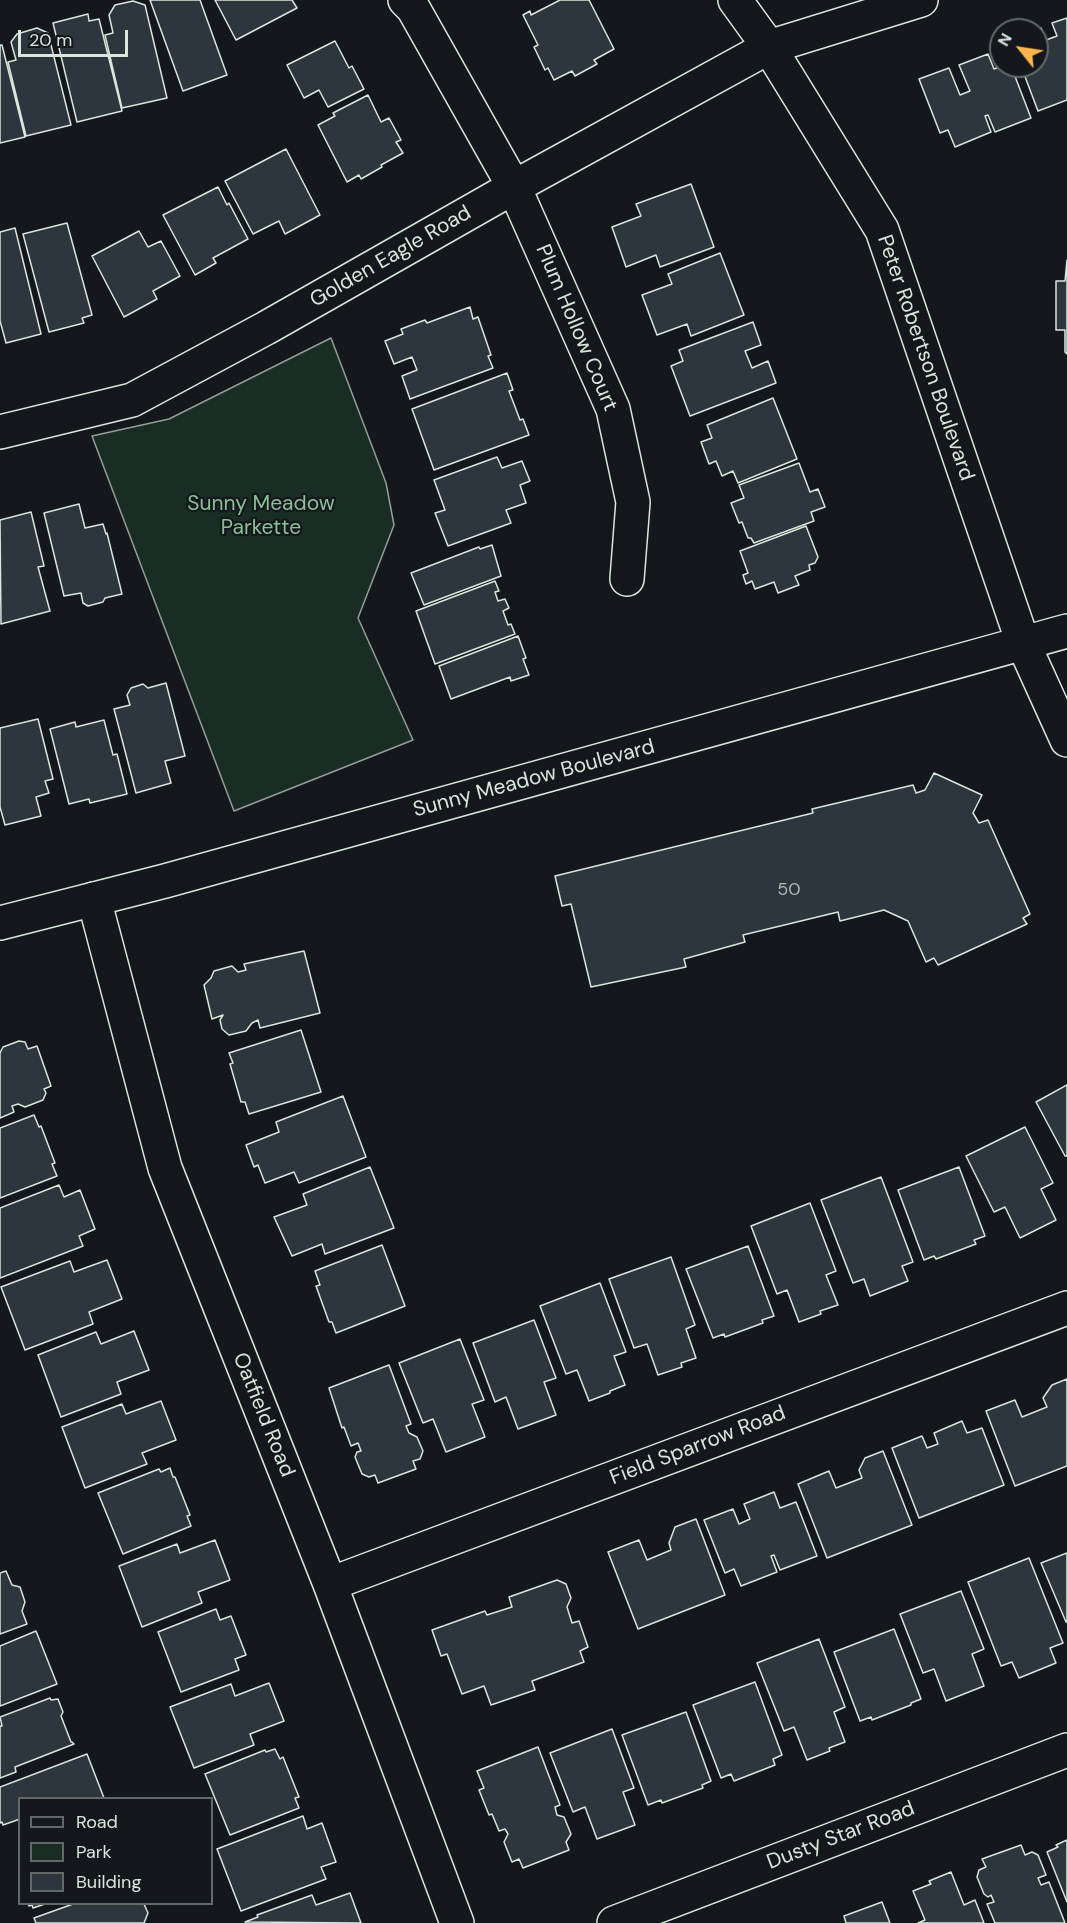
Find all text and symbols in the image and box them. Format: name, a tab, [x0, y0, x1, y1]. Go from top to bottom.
scale bar	[21, 18, 130, 56]
north arrow	[989, 18, 1049, 78]
text: 20 m	[29, 28, 72, 52]
text: N	[993, 29, 1017, 50]
street label: Golden Eagle Road	[306, 201, 476, 313]
street label: Peter Robertson Boulevard	[871, 232, 979, 484]
street label: Plum Hollow Court	[530, 241, 622, 415]
park label: Sunny Meadow Parkette	[187, 491, 335, 541]
street label: Sunny Meadow Boulevard	[411, 735, 657, 823]
house number: 50	[777, 879, 801, 901]
street label: Oatfield Road	[227, 1349, 299, 1481]
street label: Field Sparrow Road	[607, 1401, 789, 1491]
street label: Dusty Star Road	[764, 1796, 918, 1876]
legend	[18, 1797, 213, 1905]
text: Road	[76, 1810, 118, 1834]
text: Park	[76, 1840, 112, 1864]
text: Building	[76, 1870, 141, 1894]

